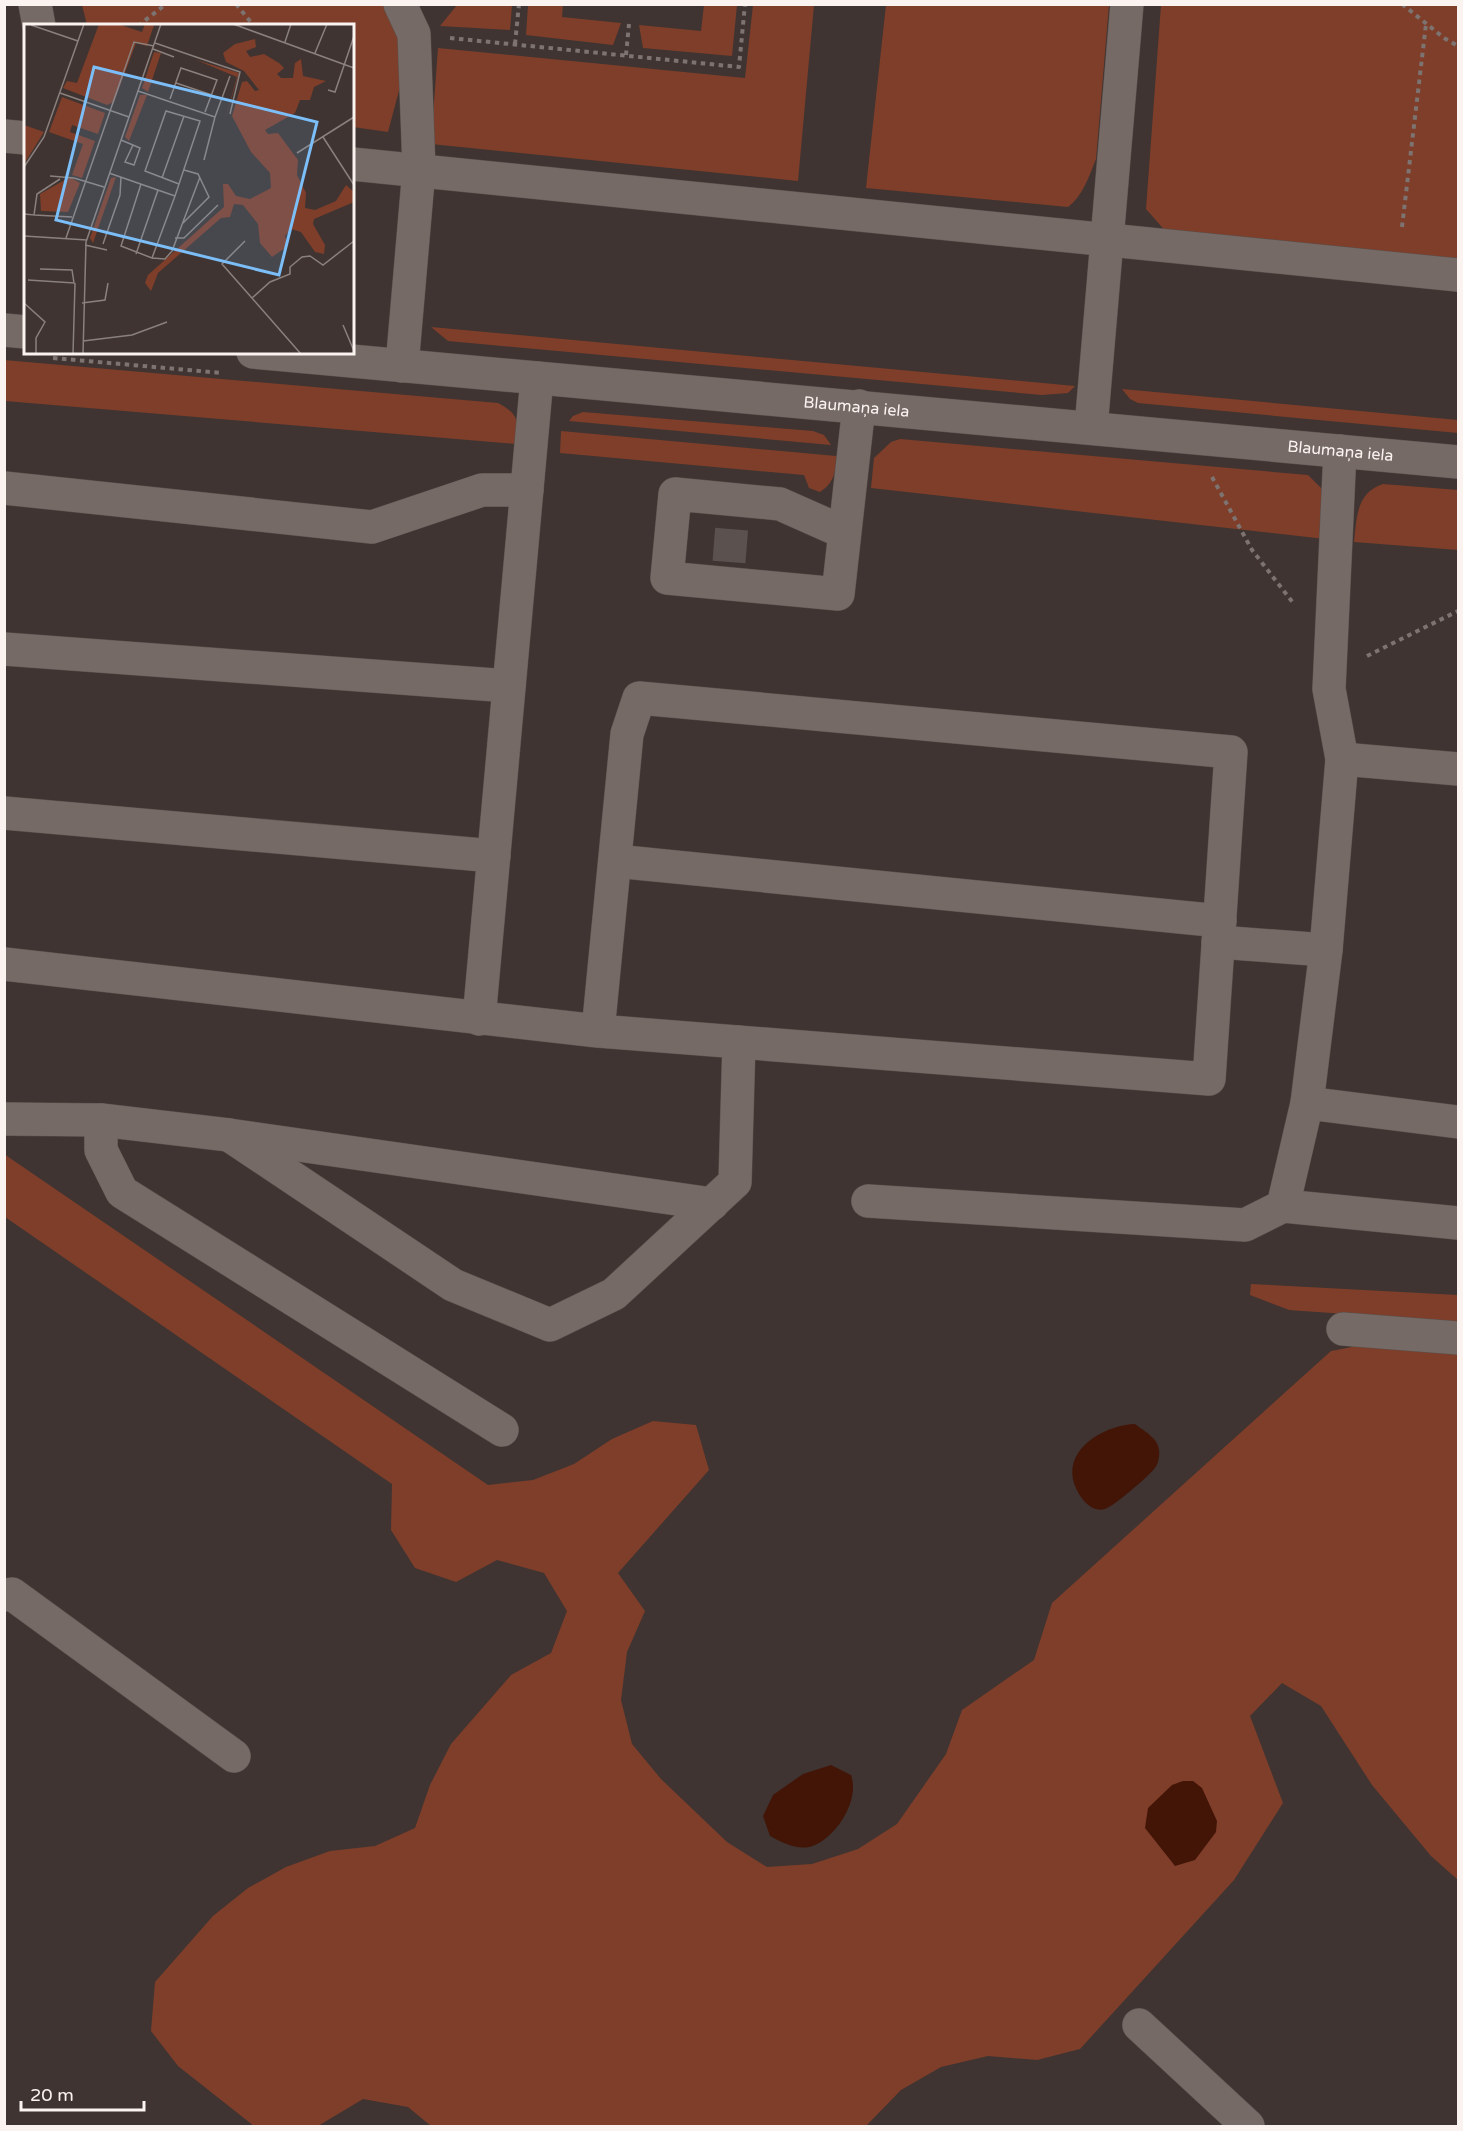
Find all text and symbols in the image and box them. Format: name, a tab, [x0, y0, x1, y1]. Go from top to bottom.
inset map	[24, 24, 354, 354]
street label: Blaumaņa iela	[803, 392, 910, 422]
street label: Blaumaņa iela	[1287, 436, 1394, 466]
scale bar	[21, 2074, 144, 2112]
text: 20 m	[30, 2084, 74, 2106]

